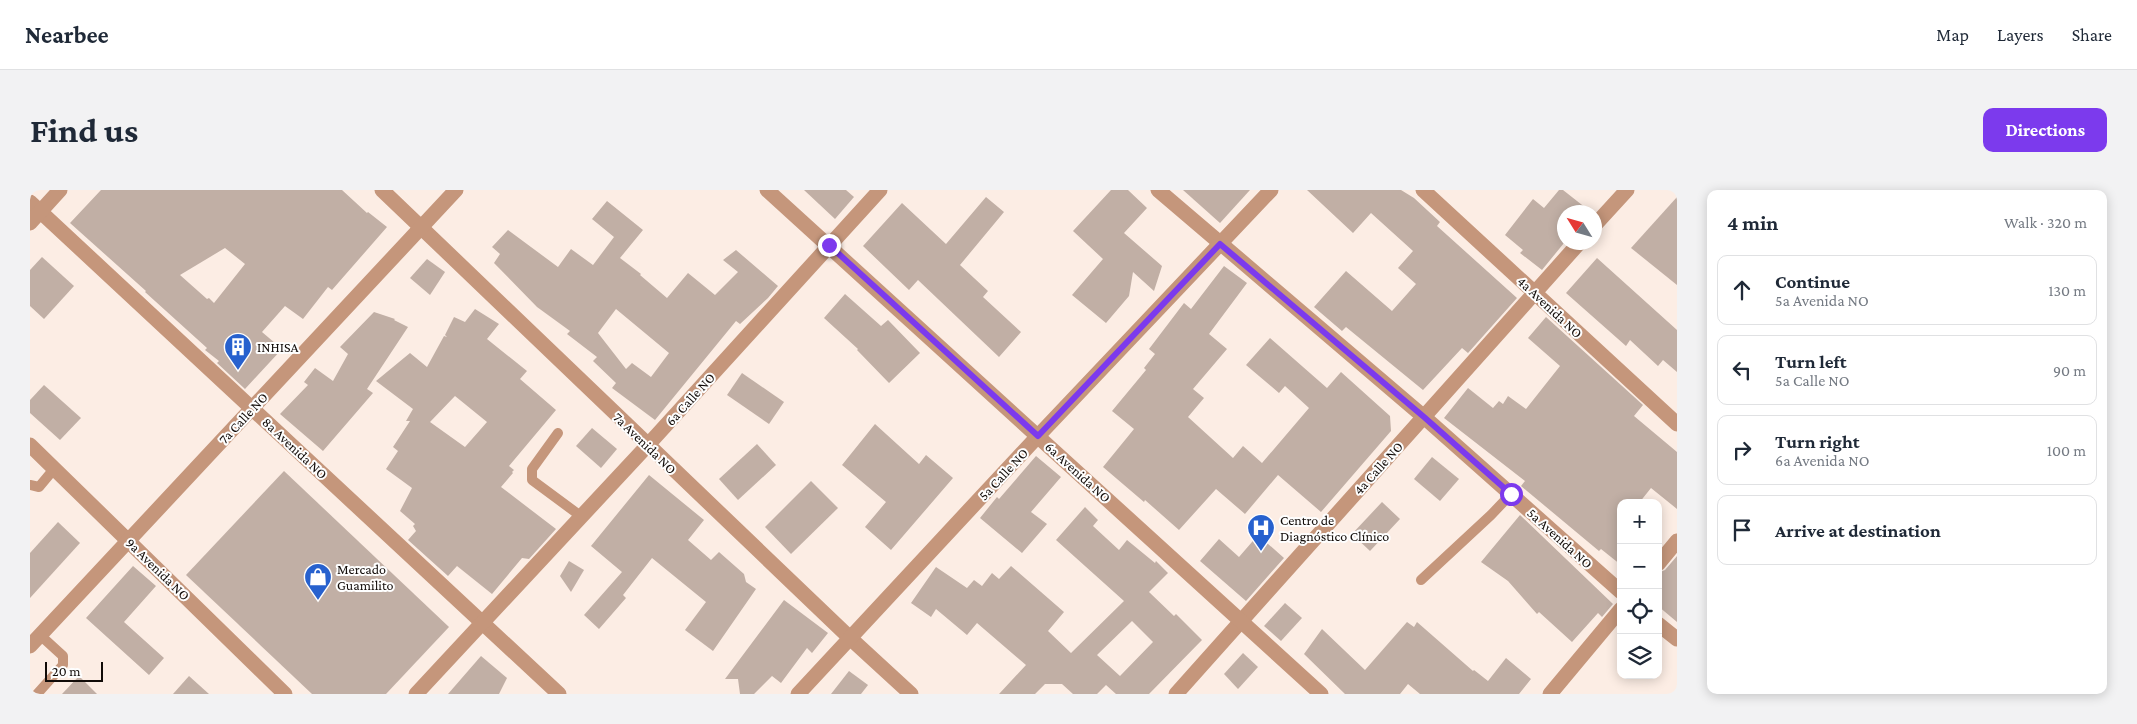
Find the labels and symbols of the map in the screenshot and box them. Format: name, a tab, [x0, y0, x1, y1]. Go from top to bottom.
north arrow	[1557, 205, 1602, 250]
route end	[818, 234, 841, 257]
street label: 4a Avenida NO	[1514, 273, 1586, 341]
building icon: INHISA	[223, 332, 253, 371]
place label: INHISA	[257, 339, 298, 355]
street label: 6a Calle NO	[662, 369, 718, 429]
street label: 7a Calle NO	[215, 389, 271, 447]
street label: 7a Avenida NO	[610, 409, 680, 477]
street label: 8a Avenida NO	[259, 414, 331, 482]
street label: 6a Avenida NO	[1042, 438, 1114, 506]
street label: 4a Calle NO	[1350, 438, 1406, 498]
street label: 5a Calle NO	[975, 445, 1031, 503]
route start	[1500, 483, 1523, 506]
street label: 5a Avenida NO	[1524, 505, 1596, 571]
place label: Centro de Diagnóstico Clínico	[1280, 512, 1389, 544]
hospital icon: Centro de Diagnóstico Clínico	[1246, 513, 1276, 552]
street label: 9a Avenida NO	[123, 535, 193, 603]
place label: Mercado Guamilito	[337, 561, 394, 593]
shop icon: Mercado Guamilito	[303, 562, 333, 601]
scale bar	[45, 659, 102, 682]

